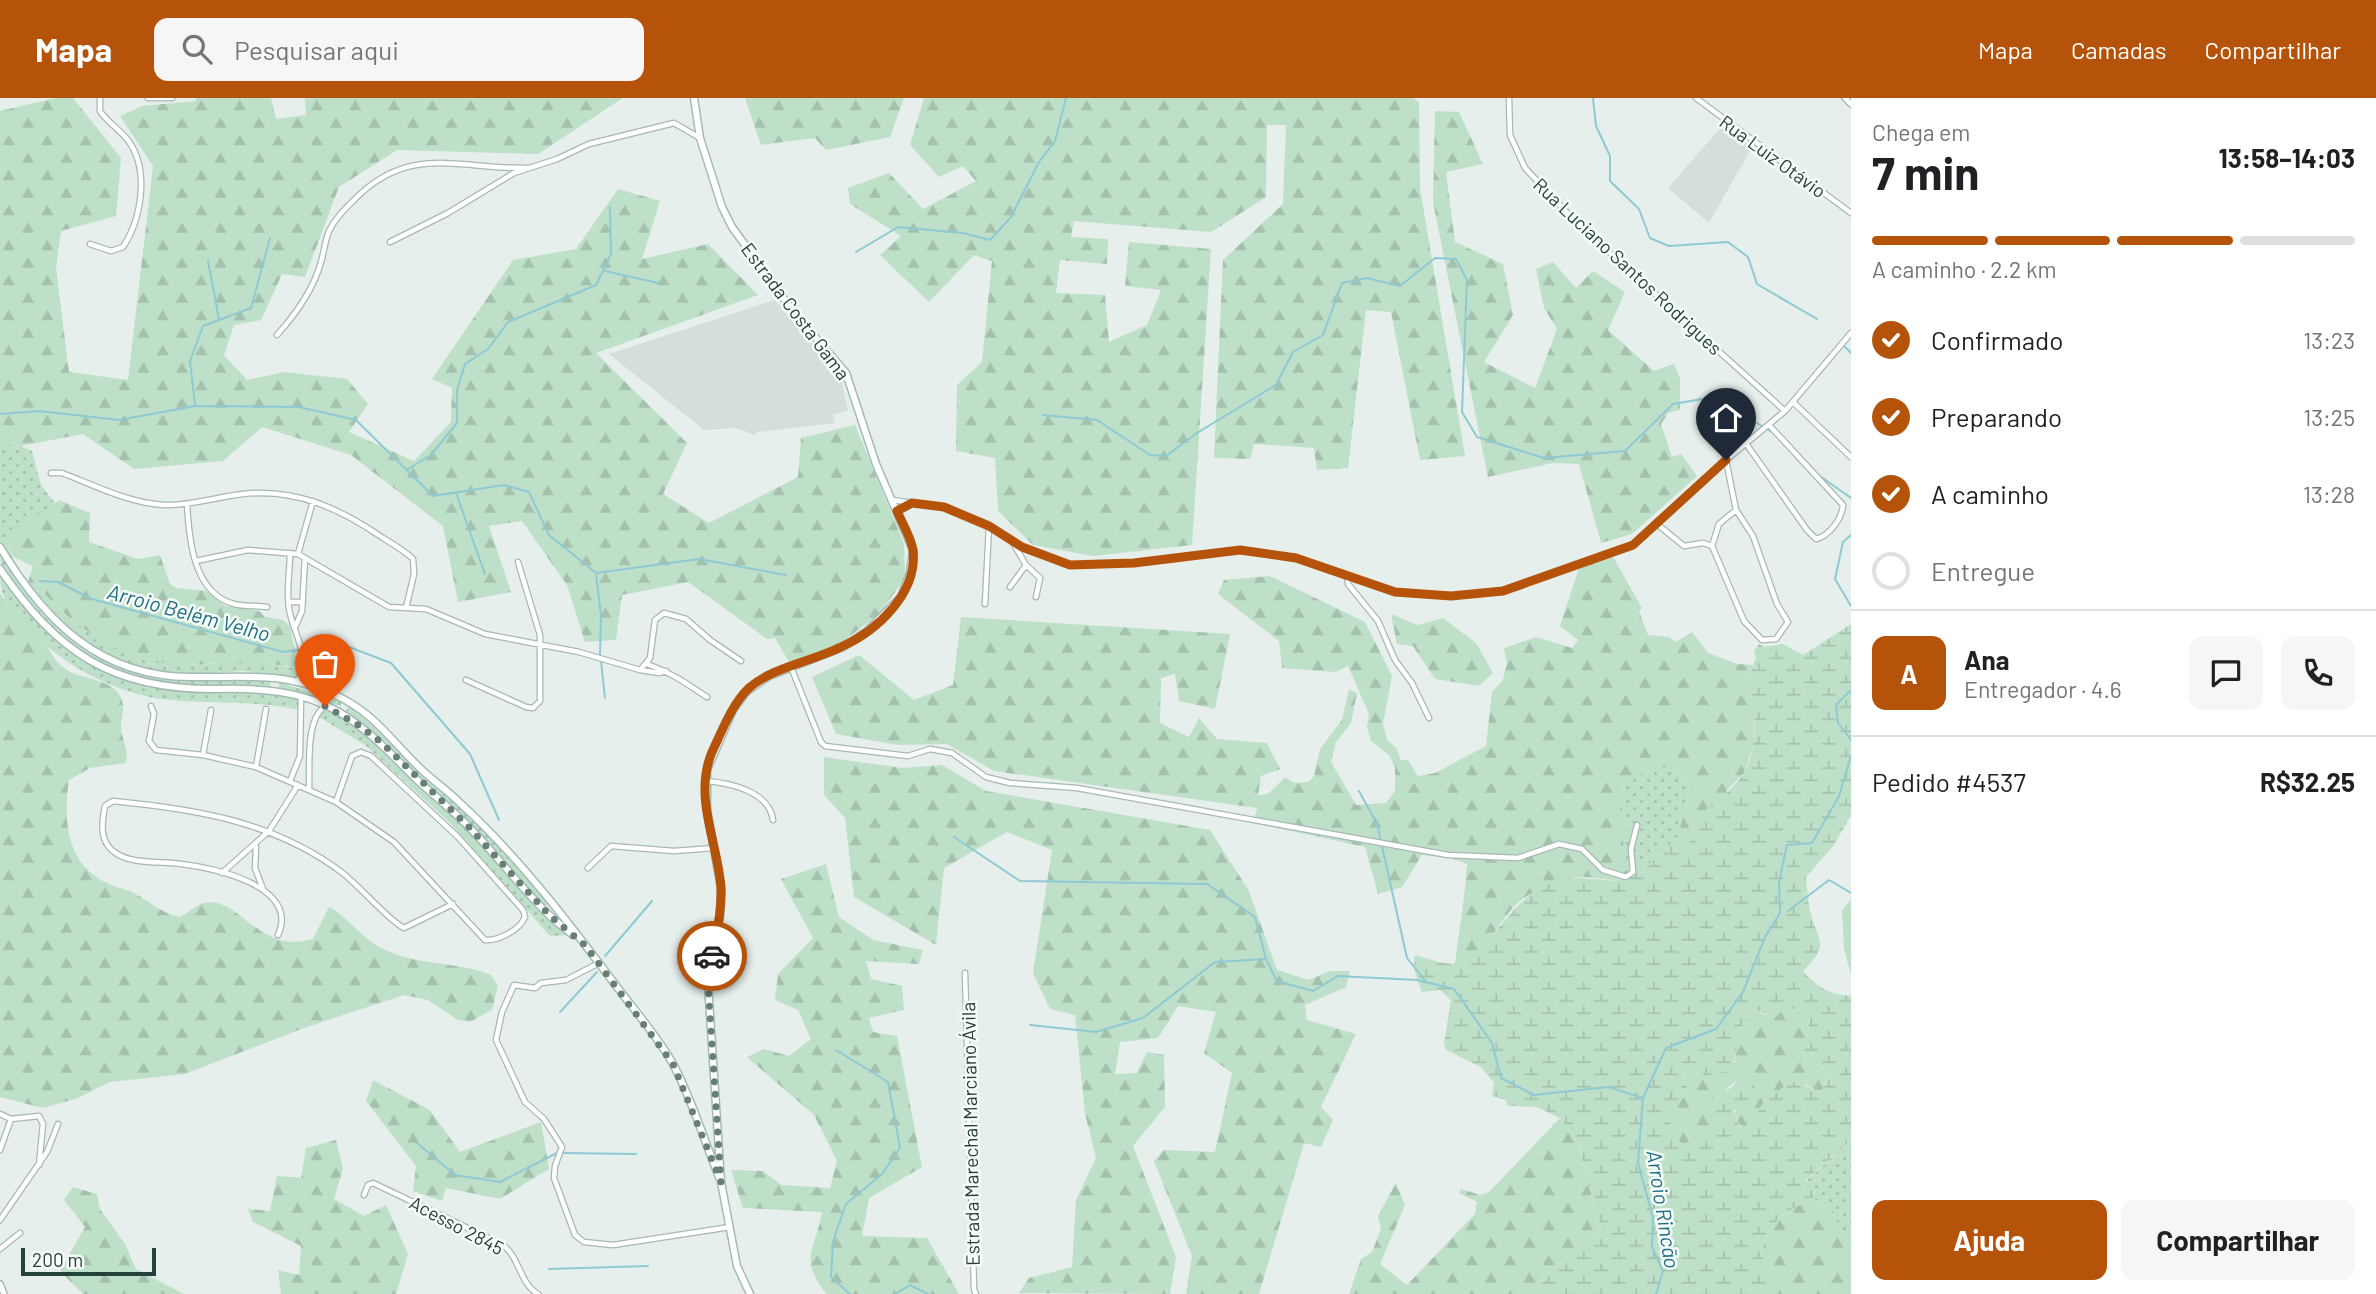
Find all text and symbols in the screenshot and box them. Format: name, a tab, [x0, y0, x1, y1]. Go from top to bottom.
search box	[154, 18, 644, 81]
text: Mapa	[35, 29, 112, 69]
icon: search	[178, 30, 216, 68]
text: Pesquisar aqui	[234, 34, 399, 65]
text: Mapa	[1978, 35, 2033, 64]
text: Camadas	[2071, 35, 2167, 64]
text: Compartilhar	[2205, 35, 2341, 64]
street label: Rua Luiz Otávio	[1715, 110, 1831, 202]
text: Chega em	[1872, 118, 1970, 146]
text: 13:58–14:03	[2219, 142, 2355, 173]
text: 7 min	[1872, 144, 1979, 199]
street label: Rua Luciano Santos Rodrigues	[1529, 173, 1727, 359]
street label: Estrada Costa Gama	[737, 238, 855, 384]
text: A caminho · 2.2 km	[1872, 255, 2057, 283]
icon: check	[1872, 321, 1910, 359]
text: Confirmado	[1931, 324, 2063, 355]
text: 13:23	[2303, 326, 2355, 354]
pin	[1696, 388, 1756, 460]
icon: check	[1872, 398, 1910, 436]
icon: home	[1707, 399, 1745, 437]
text: Preparando	[1931, 401, 2062, 432]
text: 13:25	[2303, 403, 2355, 431]
icon: check	[1872, 475, 1910, 513]
text: A caminho	[1931, 478, 2049, 509]
text: 13:28	[2303, 480, 2355, 508]
text: Entregue	[1931, 555, 2035, 586]
water label: Arroio Belém Velho	[105, 578, 273, 646]
pin	[295, 634, 355, 706]
button: chat	[2189, 636, 2263, 710]
button: phone	[2281, 636, 2355, 710]
text: Ana	[1964, 644, 2009, 675]
icon: bag	[306, 645, 344, 683]
text: A	[1900, 658, 1918, 689]
text: Entregador · 4.6	[1964, 675, 2122, 703]
text: Pedido #4537	[1872, 766, 2026, 797]
text: R$32.25	[2260, 766, 2355, 797]
courier	[677, 921, 747, 991]
icon: car	[693, 937, 731, 975]
street label: Estrada Marechal Marciano Ávila	[956, 1002, 984, 1266]
water label: Arroio Rincão	[1642, 1148, 1686, 1270]
street label: Acesso 2845	[406, 1191, 508, 1259]
button: Ajuda	[1872, 1200, 2107, 1280]
button: Compartilhar	[2121, 1200, 2355, 1280]
scale bar	[21, 1245, 156, 1277]
text: 200 m	[32, 1248, 83, 1271]

